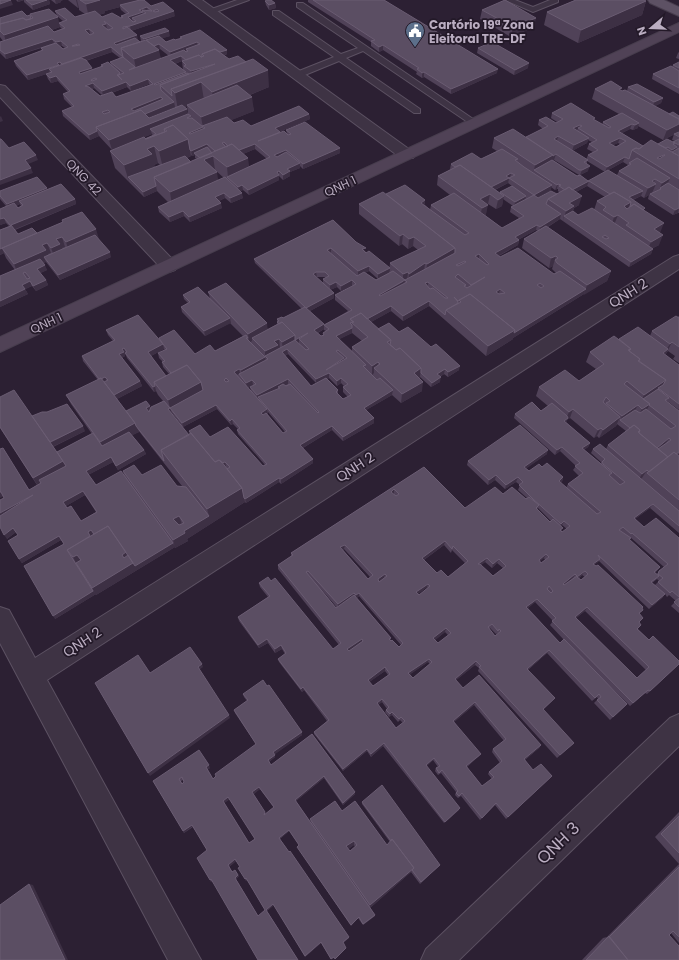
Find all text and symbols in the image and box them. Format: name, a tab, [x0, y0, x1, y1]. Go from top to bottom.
north arrow	[631, 8, 671, 48]
place label: Cartório 19ª Zona Eleitoral TRE-DF	[429, 16, 534, 47]
public building icon: Cartório 19ª Zona Eleitoral TRE-DF	[404, 20, 426, 48]
text: N	[633, 25, 650, 38]
street label: QNG 42	[62, 155, 106, 199]
street label: QNH 1	[321, 171, 359, 201]
street label: QNH 2	[605, 273, 651, 313]
street label: QNH 1	[27, 308, 65, 338]
street label: QNH 2	[332, 447, 378, 487]
street label: QNH 2	[59, 622, 105, 662]
street label: QNH 3	[531, 816, 585, 870]

